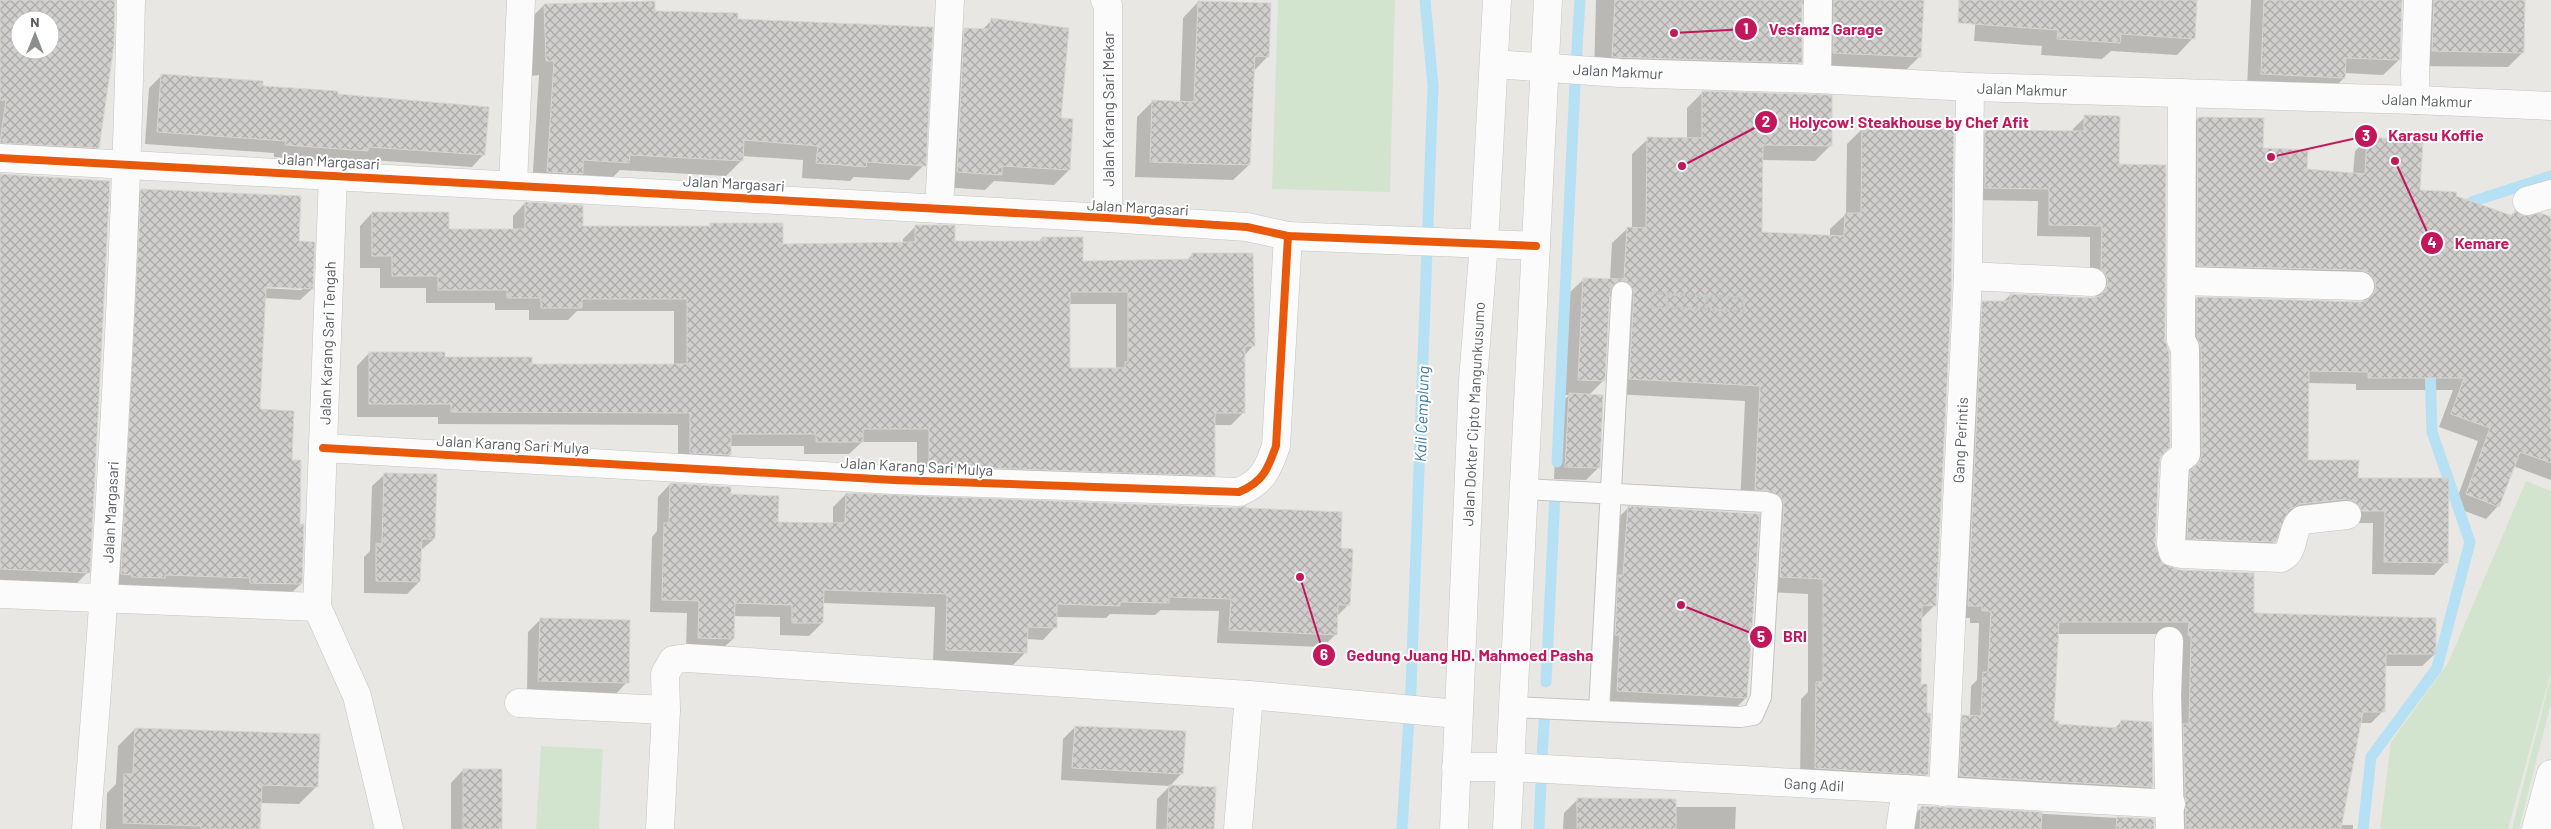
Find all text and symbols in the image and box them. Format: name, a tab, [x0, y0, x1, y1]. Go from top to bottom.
north arrow	[10, 10, 60, 60]
text: N	[30, 13, 40, 30]
callout: Vesfamz Garage	[1734, 14, 1893, 45]
text: 1	[1743, 19, 1749, 37]
text: Vesfamz Garage	[1769, 19, 1883, 38]
street label: Jalan Karang Sari Mekar	[1099, 31, 1117, 187]
street label: Jalan Makmur	[1572, 60, 1664, 82]
street label: Jalan Makmur	[1977, 78, 2068, 100]
street label: Jalan Makmur	[2382, 89, 2473, 111]
callout: Holycow! Steakhouse by Chef Afit	[1754, 107, 2038, 138]
text: 2	[1762, 112, 1770, 130]
text: Holycow! Steakhouse by Chef Afit	[1789, 112, 2029, 131]
callout: Karasu Koffie	[2354, 120, 2494, 151]
text: Karasu Koffie	[2388, 125, 2484, 144]
text: 3	[2362, 126, 2370, 144]
street label: Jalan Margasari	[278, 149, 380, 173]
street label: Jalan Margasari	[683, 171, 785, 195]
street label: Jalan Margasari	[1087, 195, 1189, 219]
callout: Kemare	[2420, 228, 2519, 259]
text: 4	[2427, 233, 2437, 251]
text: Kemare	[2455, 233, 2510, 252]
street label: Jalan Karang Sari Tengah	[315, 261, 339, 425]
street label: Jalan Dokter Cipto Mangunkusumo	[1458, 301, 1488, 527]
water label: Kali Cemplung	[1410, 366, 1432, 462]
street label: Gang Perintis	[1949, 396, 1971, 484]
street label: Jalan Karang Sari Mulya	[436, 431, 590, 457]
street label: Jalan Karang Sari Mulya	[840, 453, 994, 479]
street label: Jalan Margasari	[98, 461, 122, 563]
callout: BRI	[1748, 621, 1817, 652]
text: BRI	[1783, 626, 1807, 645]
text: 5	[1757, 627, 1765, 645]
callout: Gedung Juang HD. Mahmoed Pasha	[1312, 640, 1603, 671]
text: 6	[1320, 645, 1328, 663]
text: Gedung Juang HD. Mahmoed Pasha	[1347, 645, 1593, 664]
street label: Gang Adil	[1783, 773, 1845, 795]

